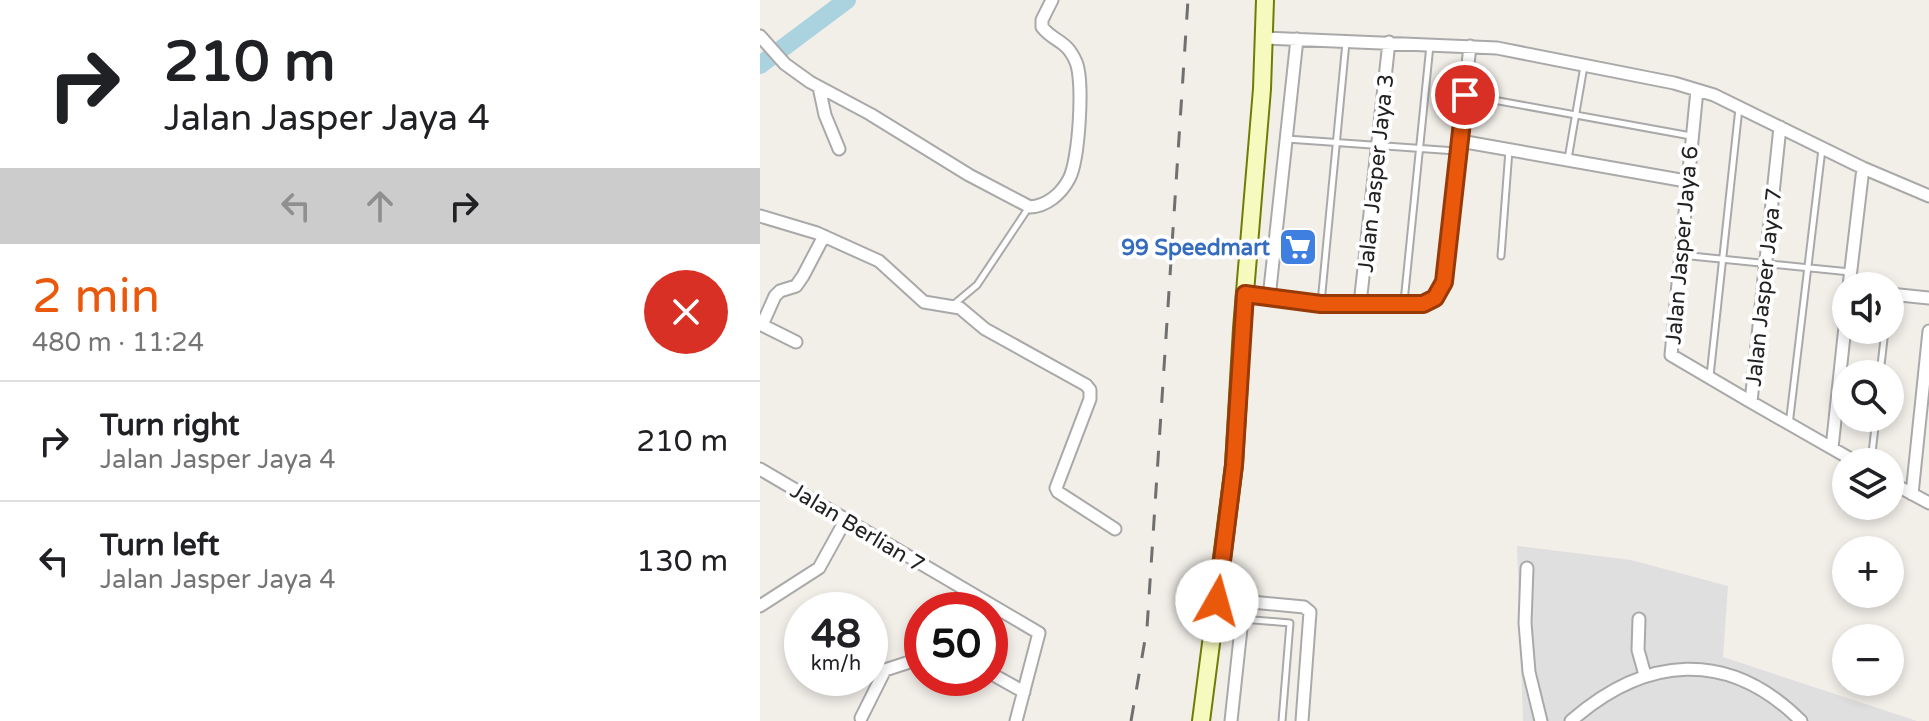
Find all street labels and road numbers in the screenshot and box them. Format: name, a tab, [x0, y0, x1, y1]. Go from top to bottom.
street label: Jalan Jasper Jaya 3	[1353, 73, 1399, 274]
street label: Jalan Jasper Jaya 6	[1660, 145, 1704, 345]
street label: Jalan Jasper Jaya 7	[1741, 187, 1787, 388]
street label: Jalan Berlian 7	[786, 478, 929, 578]

